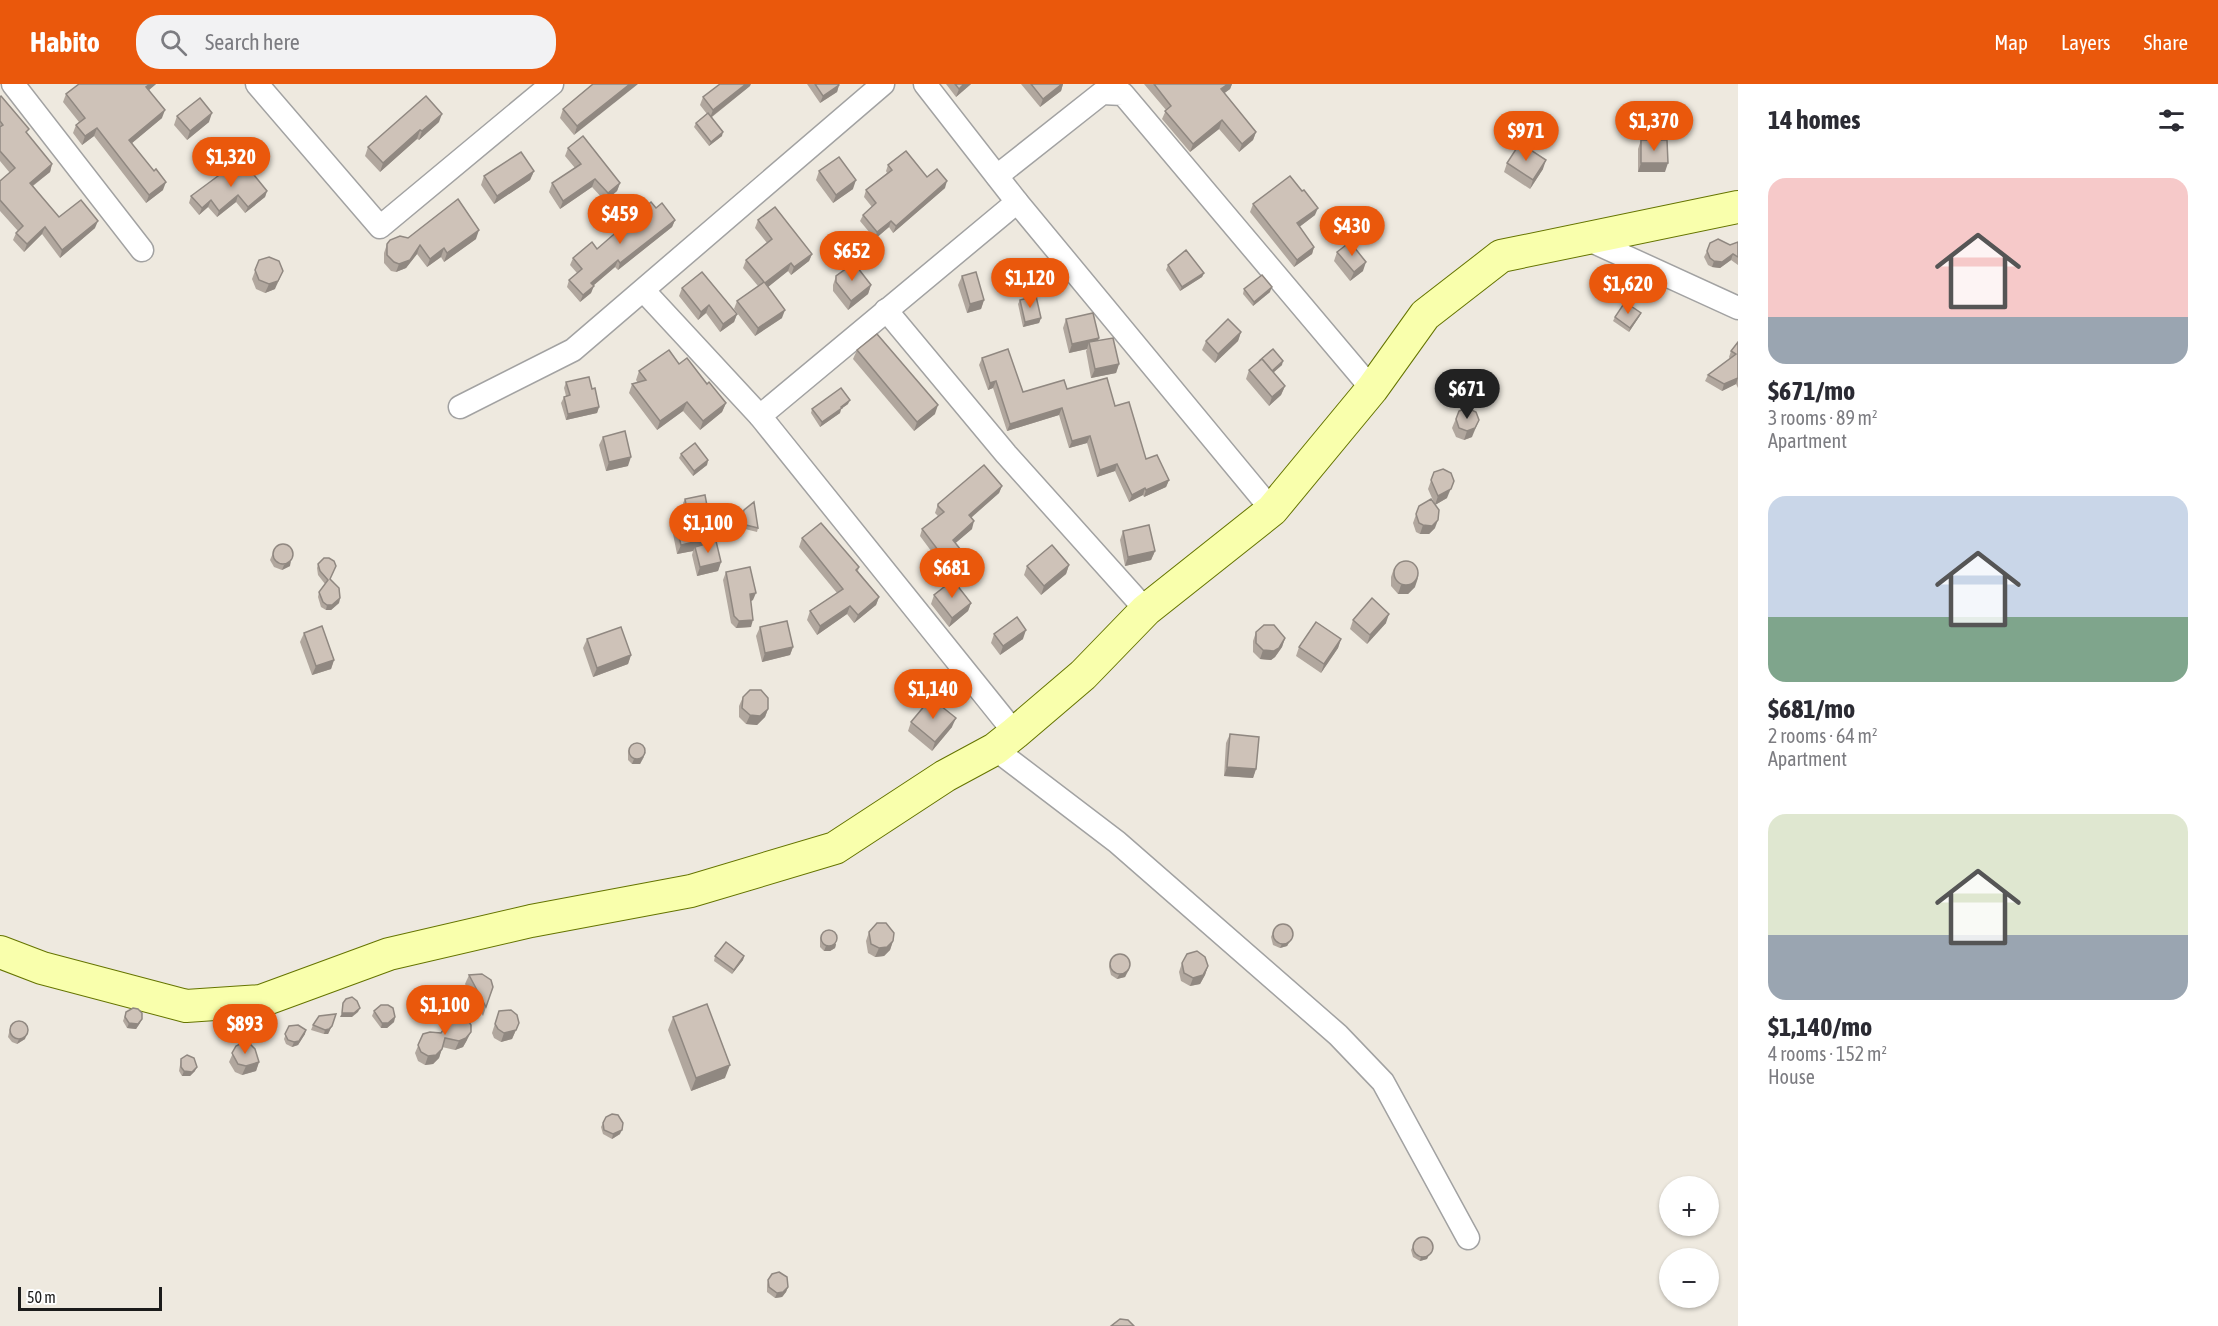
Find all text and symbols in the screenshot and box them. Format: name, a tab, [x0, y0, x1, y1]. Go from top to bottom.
search box	[136, 15, 556, 69]
text: Habito	[30, 26, 100, 58]
icon: search	[157, 26, 190, 59]
text: Search here	[205, 29, 300, 55]
text: Map	[1994, 30, 2028, 54]
text: Layers	[2061, 30, 2111, 54]
text: Share	[2144, 30, 2188, 54]
pin: $1,370	[1605, 101, 1703, 152]
icon: filters	[2155, 104, 2188, 137]
text: 14 homes	[1768, 105, 1861, 135]
text: $1,370	[1629, 109, 1679, 132]
pin: $971	[1490, 111, 1562, 162]
text: $971	[1508, 119, 1544, 142]
pin: $1,320	[182, 137, 280, 188]
text: $1,320	[206, 145, 256, 168]
pin: $459	[584, 194, 656, 245]
text: $459	[602, 202, 638, 225]
pin: $430	[1316, 206, 1388, 257]
text: $430	[1334, 214, 1370, 237]
icon: home	[1924, 217, 2032, 325]
pin: $652	[816, 231, 888, 282]
text: $652	[834, 239, 870, 262]
pin: $1,120	[981, 258, 1079, 309]
pin: $1,620	[1579, 264, 1677, 315]
text: $1,120	[1005, 266, 1055, 289]
text: $1,620	[1603, 272, 1653, 295]
pin: $671	[1431, 369, 1503, 420]
text: $671/mo	[1768, 376, 1855, 406]
text: $671	[1449, 377, 1485, 400]
text: 3 rooms · 89 m²	[1768, 406, 1878, 429]
text: Apartment	[1768, 429, 1847, 452]
pin: $1,100	[659, 503, 757, 554]
text: $1,100	[683, 511, 733, 534]
icon: home	[1924, 535, 2032, 643]
pin: $681	[916, 548, 988, 599]
text: $681	[934, 556, 970, 579]
pin: $1,140	[884, 669, 982, 720]
text: $1,140	[908, 677, 958, 700]
text: $681/mo	[1768, 694, 1855, 724]
text: 2 rooms · 64 m²	[1768, 724, 1878, 747]
text: Apartment	[1768, 747, 1847, 770]
icon: home	[1924, 853, 2032, 961]
pin: $1,100	[396, 985, 494, 1036]
text: $1,100	[420, 993, 470, 1016]
pin: $893	[209, 1004, 281, 1055]
text: $893	[227, 1012, 263, 1035]
text: $1,140/mo	[1768, 1012, 1872, 1042]
text: 4 rooms · 152 m²	[1768, 1042, 1887, 1065]
text: House	[1768, 1065, 1815, 1088]
map controls	[1659, 1176, 1719, 1308]
button: +	[1659, 1176, 1719, 1236]
button: −	[1659, 1248, 1719, 1308]
scale bar	[18, 1284, 162, 1312]
text: 50 m	[27, 1288, 56, 1306]

